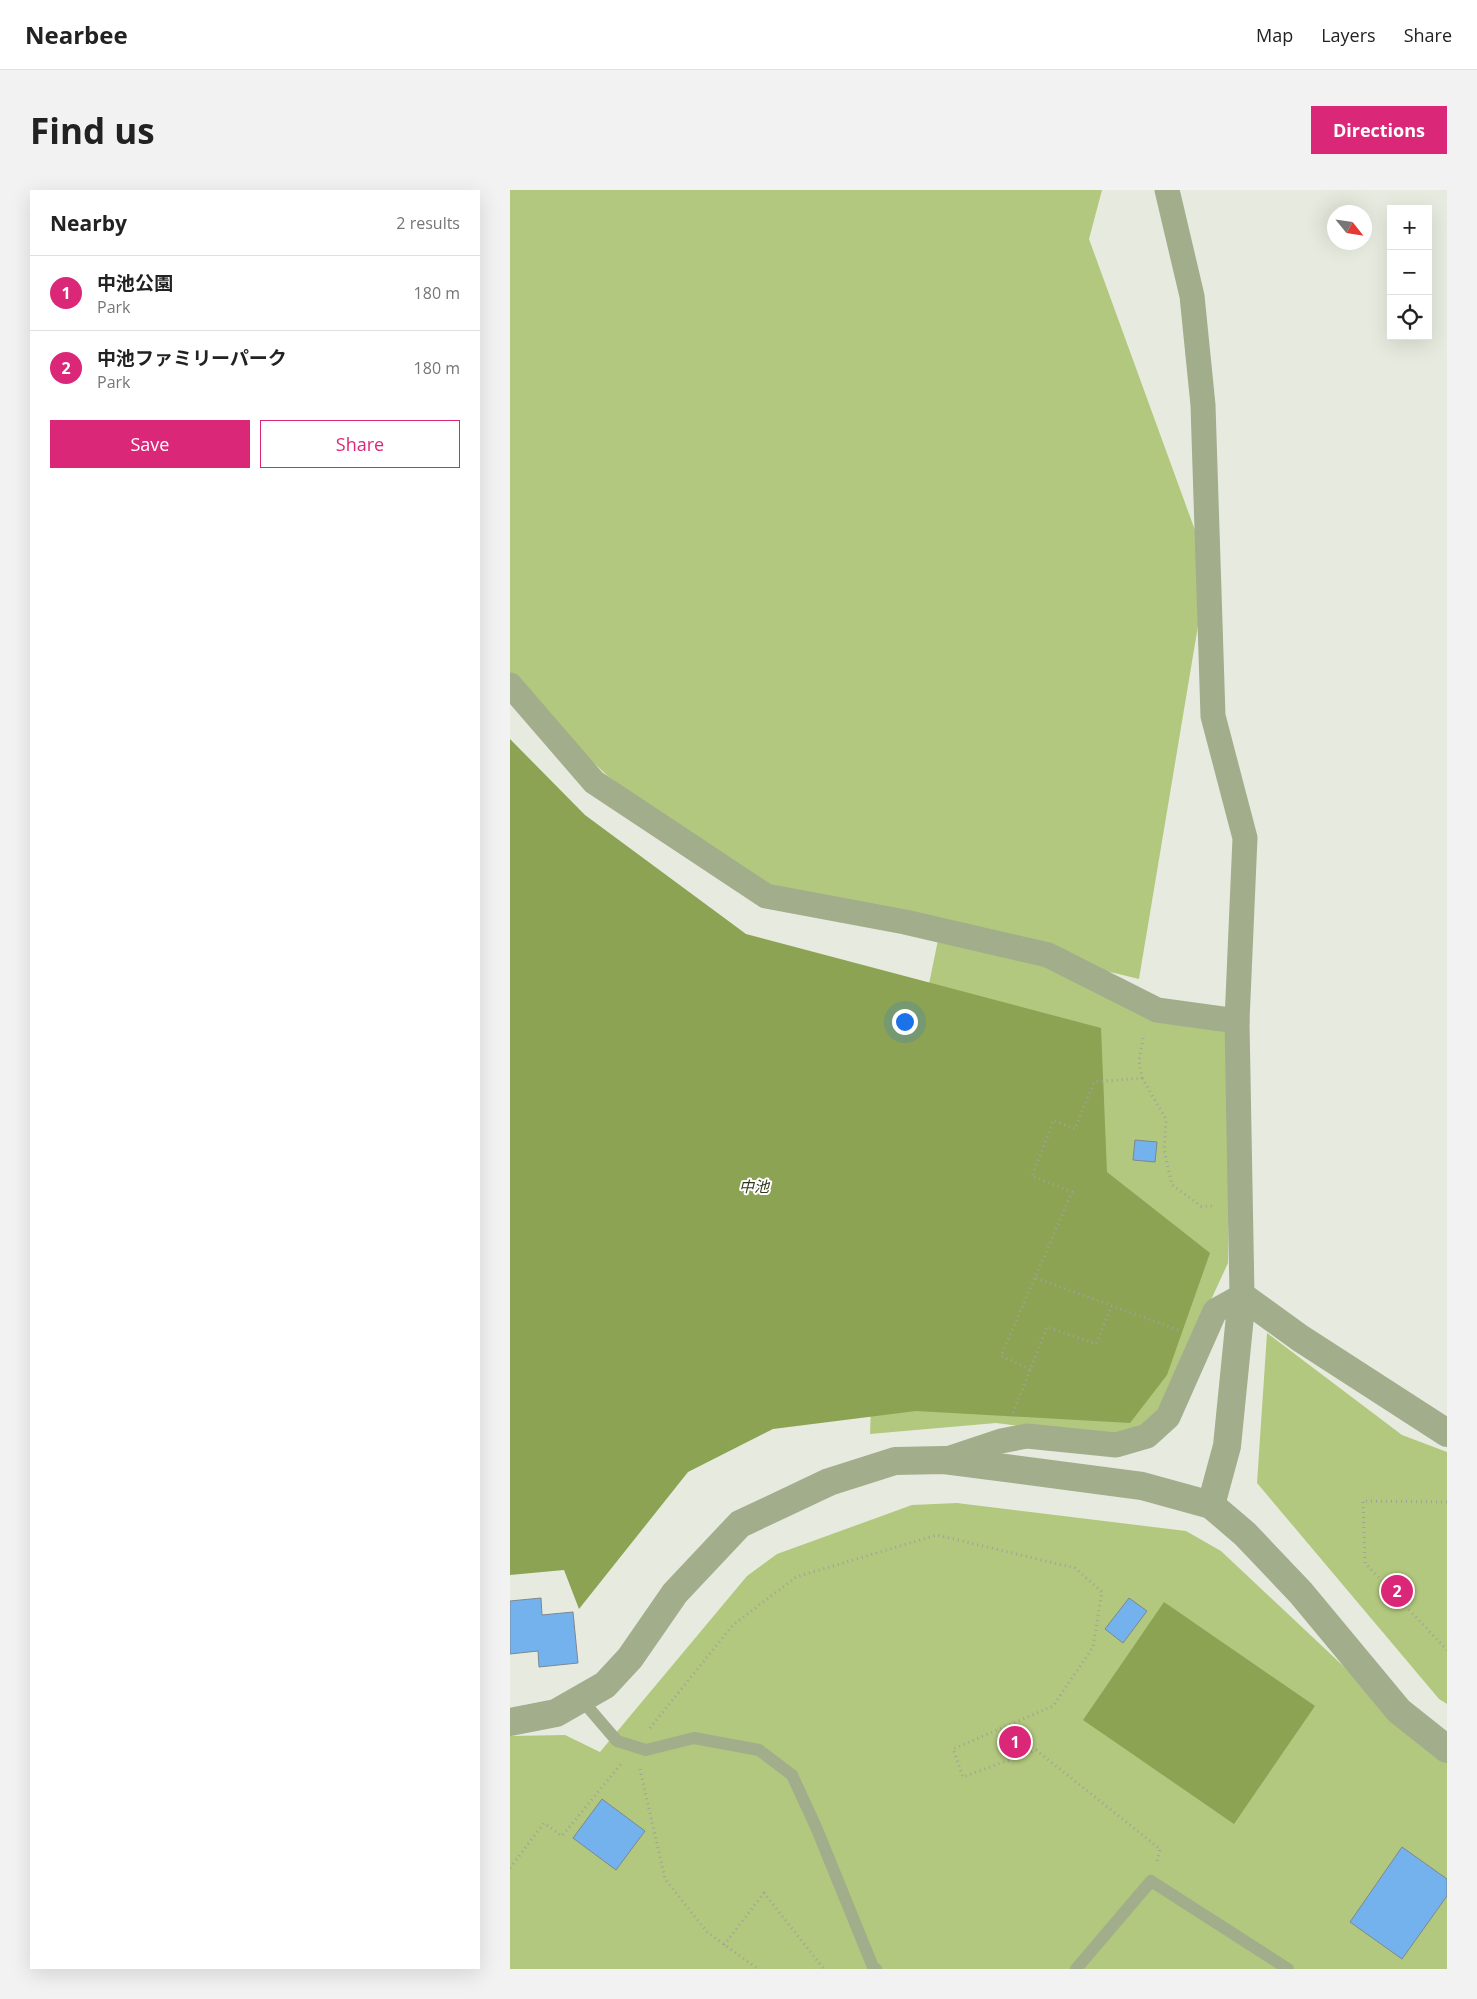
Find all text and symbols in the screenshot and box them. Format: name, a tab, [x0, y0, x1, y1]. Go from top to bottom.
text: Nearbee	[25, 18, 128, 51]
text: Map	[1256, 23, 1293, 47]
text: Layers	[1321, 23, 1376, 47]
text: Share	[1404, 23, 1452, 47]
button: Directions	[1311, 106, 1447, 154]
text: Find us	[30, 107, 155, 154]
north arrow	[1327, 205, 1372, 250]
map controls	[1387, 205, 1432, 340]
button: +	[1387, 205, 1432, 250]
text: Nearby	[50, 209, 127, 237]
text: 2 results	[396, 212, 460, 234]
button: −	[1387, 250, 1432, 295]
text: 中池公園	[97, 270, 173, 296]
text: 1	[61, 282, 71, 304]
text: 180 m	[414, 282, 460, 304]
button: locate	[1387, 295, 1432, 340]
text: Park	[97, 296, 130, 318]
text: 中池ファミリーパーク	[97, 345, 287, 371]
text: 2	[61, 357, 71, 379]
text: 180 m	[414, 357, 460, 379]
text: Park	[97, 371, 130, 393]
button: Save	[50, 420, 250, 468]
button: Share	[260, 420, 460, 468]
your location	[892, 1009, 918, 1035]
water label: 中池	[739, 1176, 771, 1196]
pin: 2	[1381, 1572, 1413, 1610]
pin: 1	[999, 1723, 1031, 1761]

